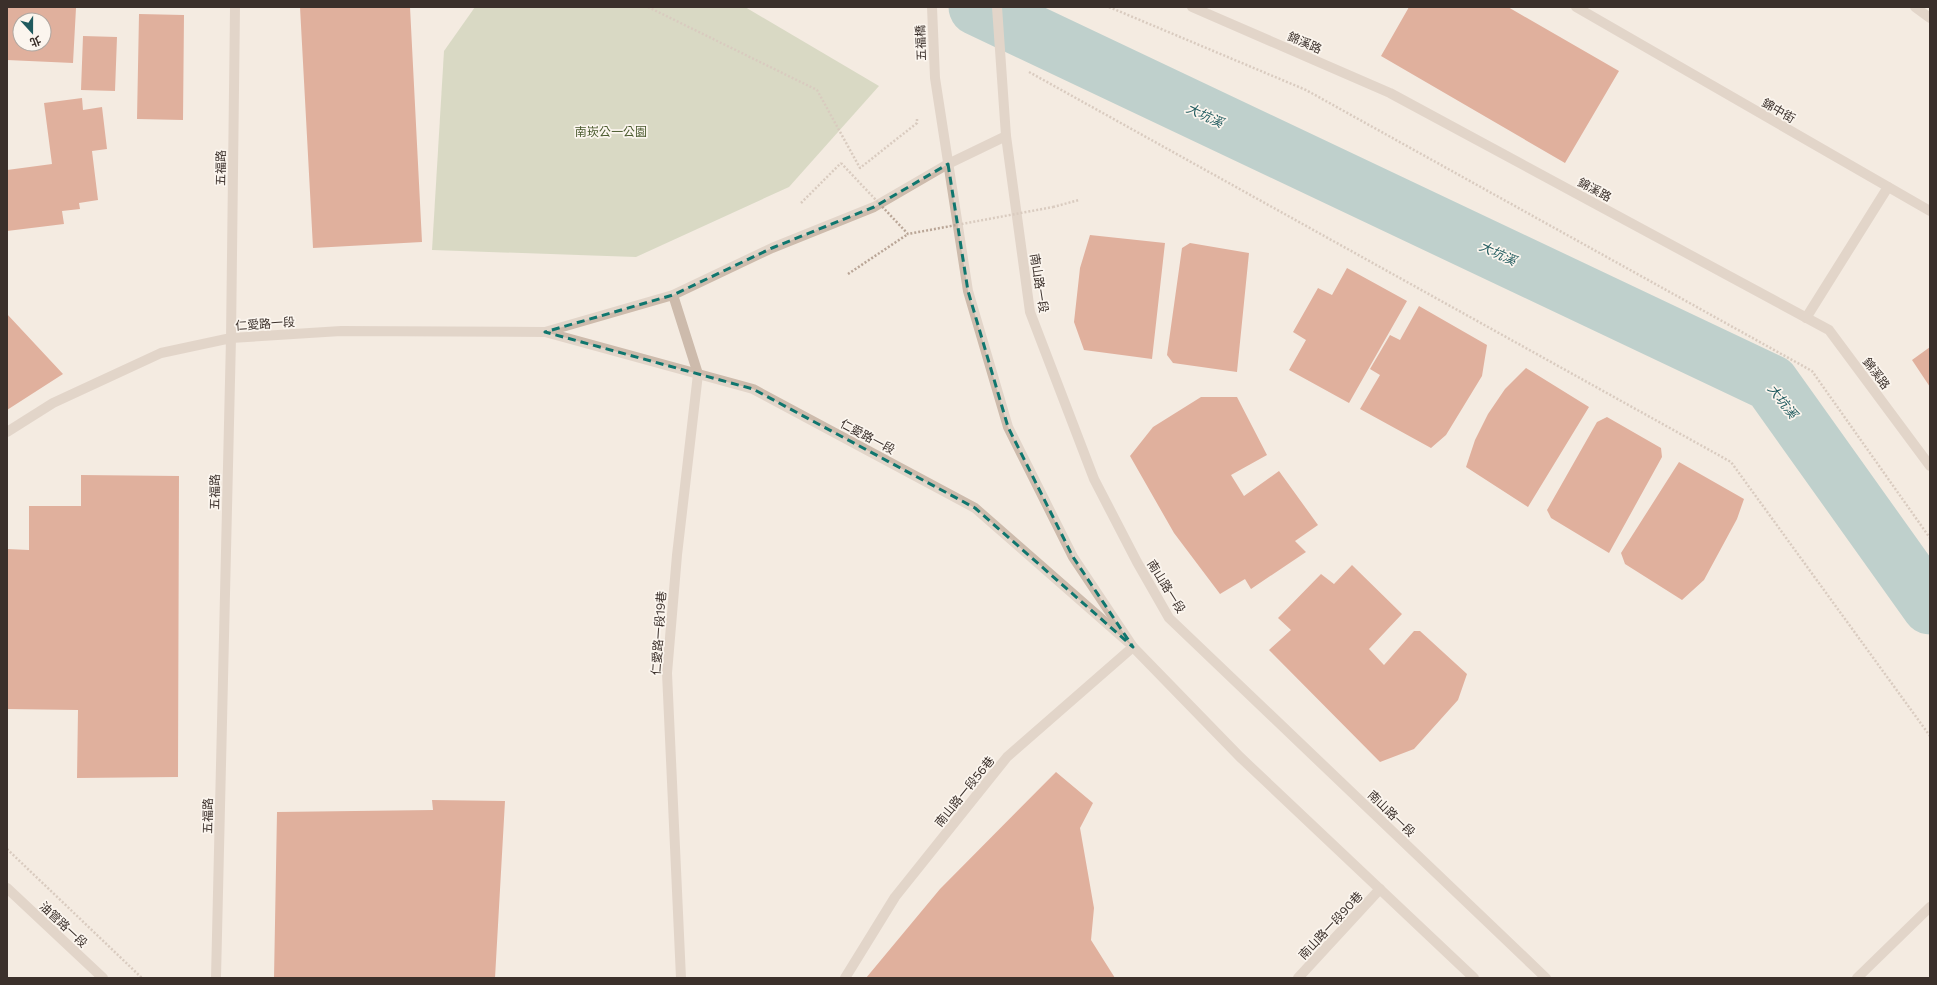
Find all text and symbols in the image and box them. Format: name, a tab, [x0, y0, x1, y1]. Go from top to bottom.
north arrow	[12, 12, 52, 52]
street label: 五福橋	[912, 25, 928, 61]
street label: 錦溪路	[1286, 29, 1324, 55]
text: 北	[28, 34, 43, 50]
street label: 錦中街	[1760, 95, 1798, 125]
water label: 大坑溪	[1184, 100, 1228, 131]
park label: 南崁公一公園	[575, 124, 647, 138]
street label: 五福路	[213, 150, 227, 186]
street label: 錦溪路	[1576, 174, 1614, 204]
water label: 大坑溪	[1477, 238, 1521, 269]
street label: 南山路一段	[1028, 252, 1052, 314]
street label: 仁愛路一段	[235, 314, 295, 332]
street label: 錦溪路	[1861, 354, 1893, 392]
water label: 大坑溪	[1765, 381, 1803, 423]
street label: 仁愛路一段	[838, 416, 898, 456]
street label: 五福路	[207, 474, 221, 510]
street label: 南山路一段	[1145, 557, 1189, 615]
street label: 仁愛路一段19巷	[648, 590, 668, 676]
street label: 南山路一段56巷	[931, 753, 997, 829]
street label: 南山路一段	[1366, 787, 1418, 839]
street label: 五福路	[200, 798, 214, 834]
street label: 南山路一段90巷	[1295, 888, 1365, 962]
street label: 油管路一段	[37, 898, 91, 950]

